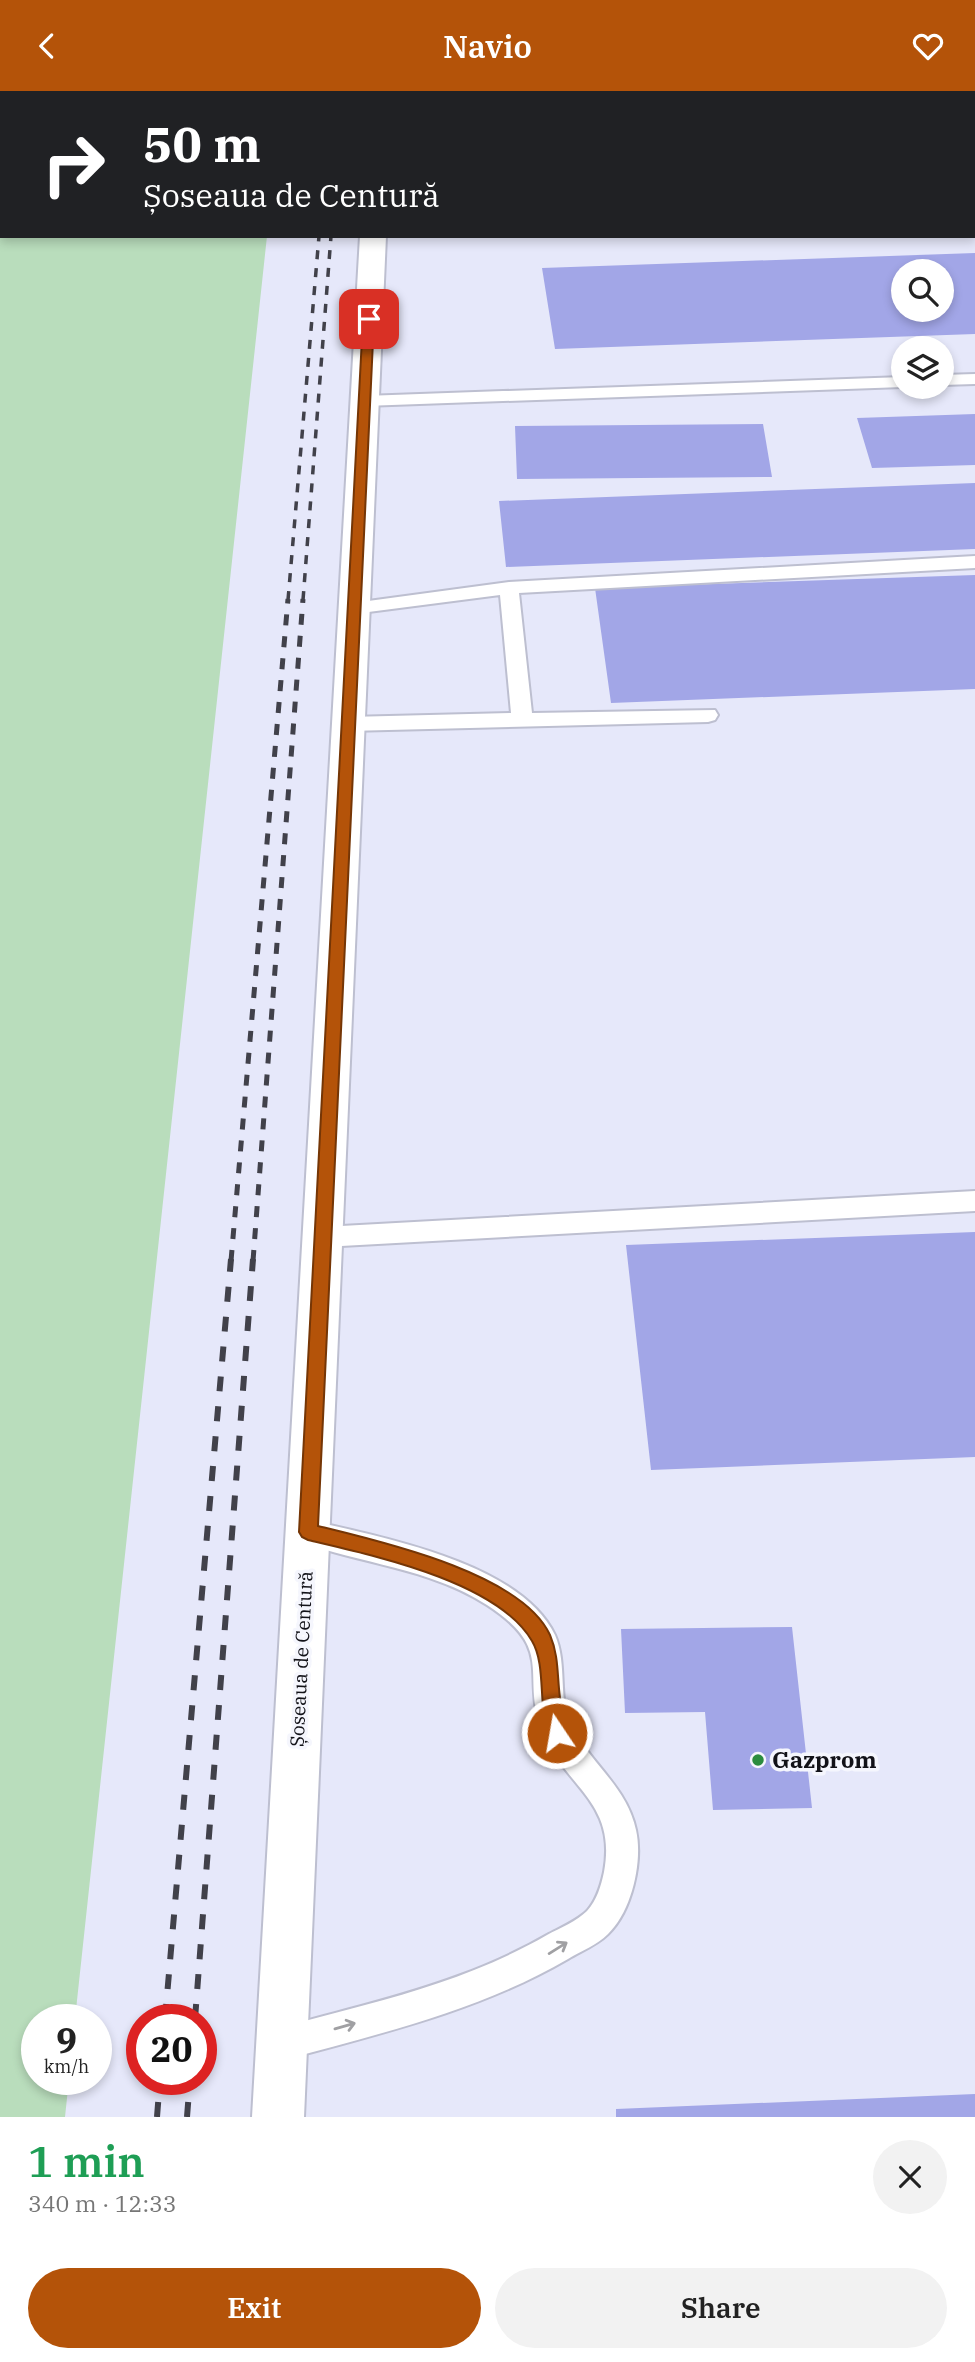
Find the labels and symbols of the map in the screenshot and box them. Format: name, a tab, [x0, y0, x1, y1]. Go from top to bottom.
pin	[339, 289, 399, 349]
street label: Șoseaua de Centură	[284, 1570, 318, 1748]
position arrow	[520, 1696, 594, 1770]
place label: Gazprom	[772, 1744, 877, 1774]
marker: Gazprom	[750, 1752, 766, 1768]
one-way arrow	[548, 1940, 567, 1955]
speed limit sign: 20	[126, 2004, 217, 2095]
one-way arrow	[333, 2019, 356, 2032]

